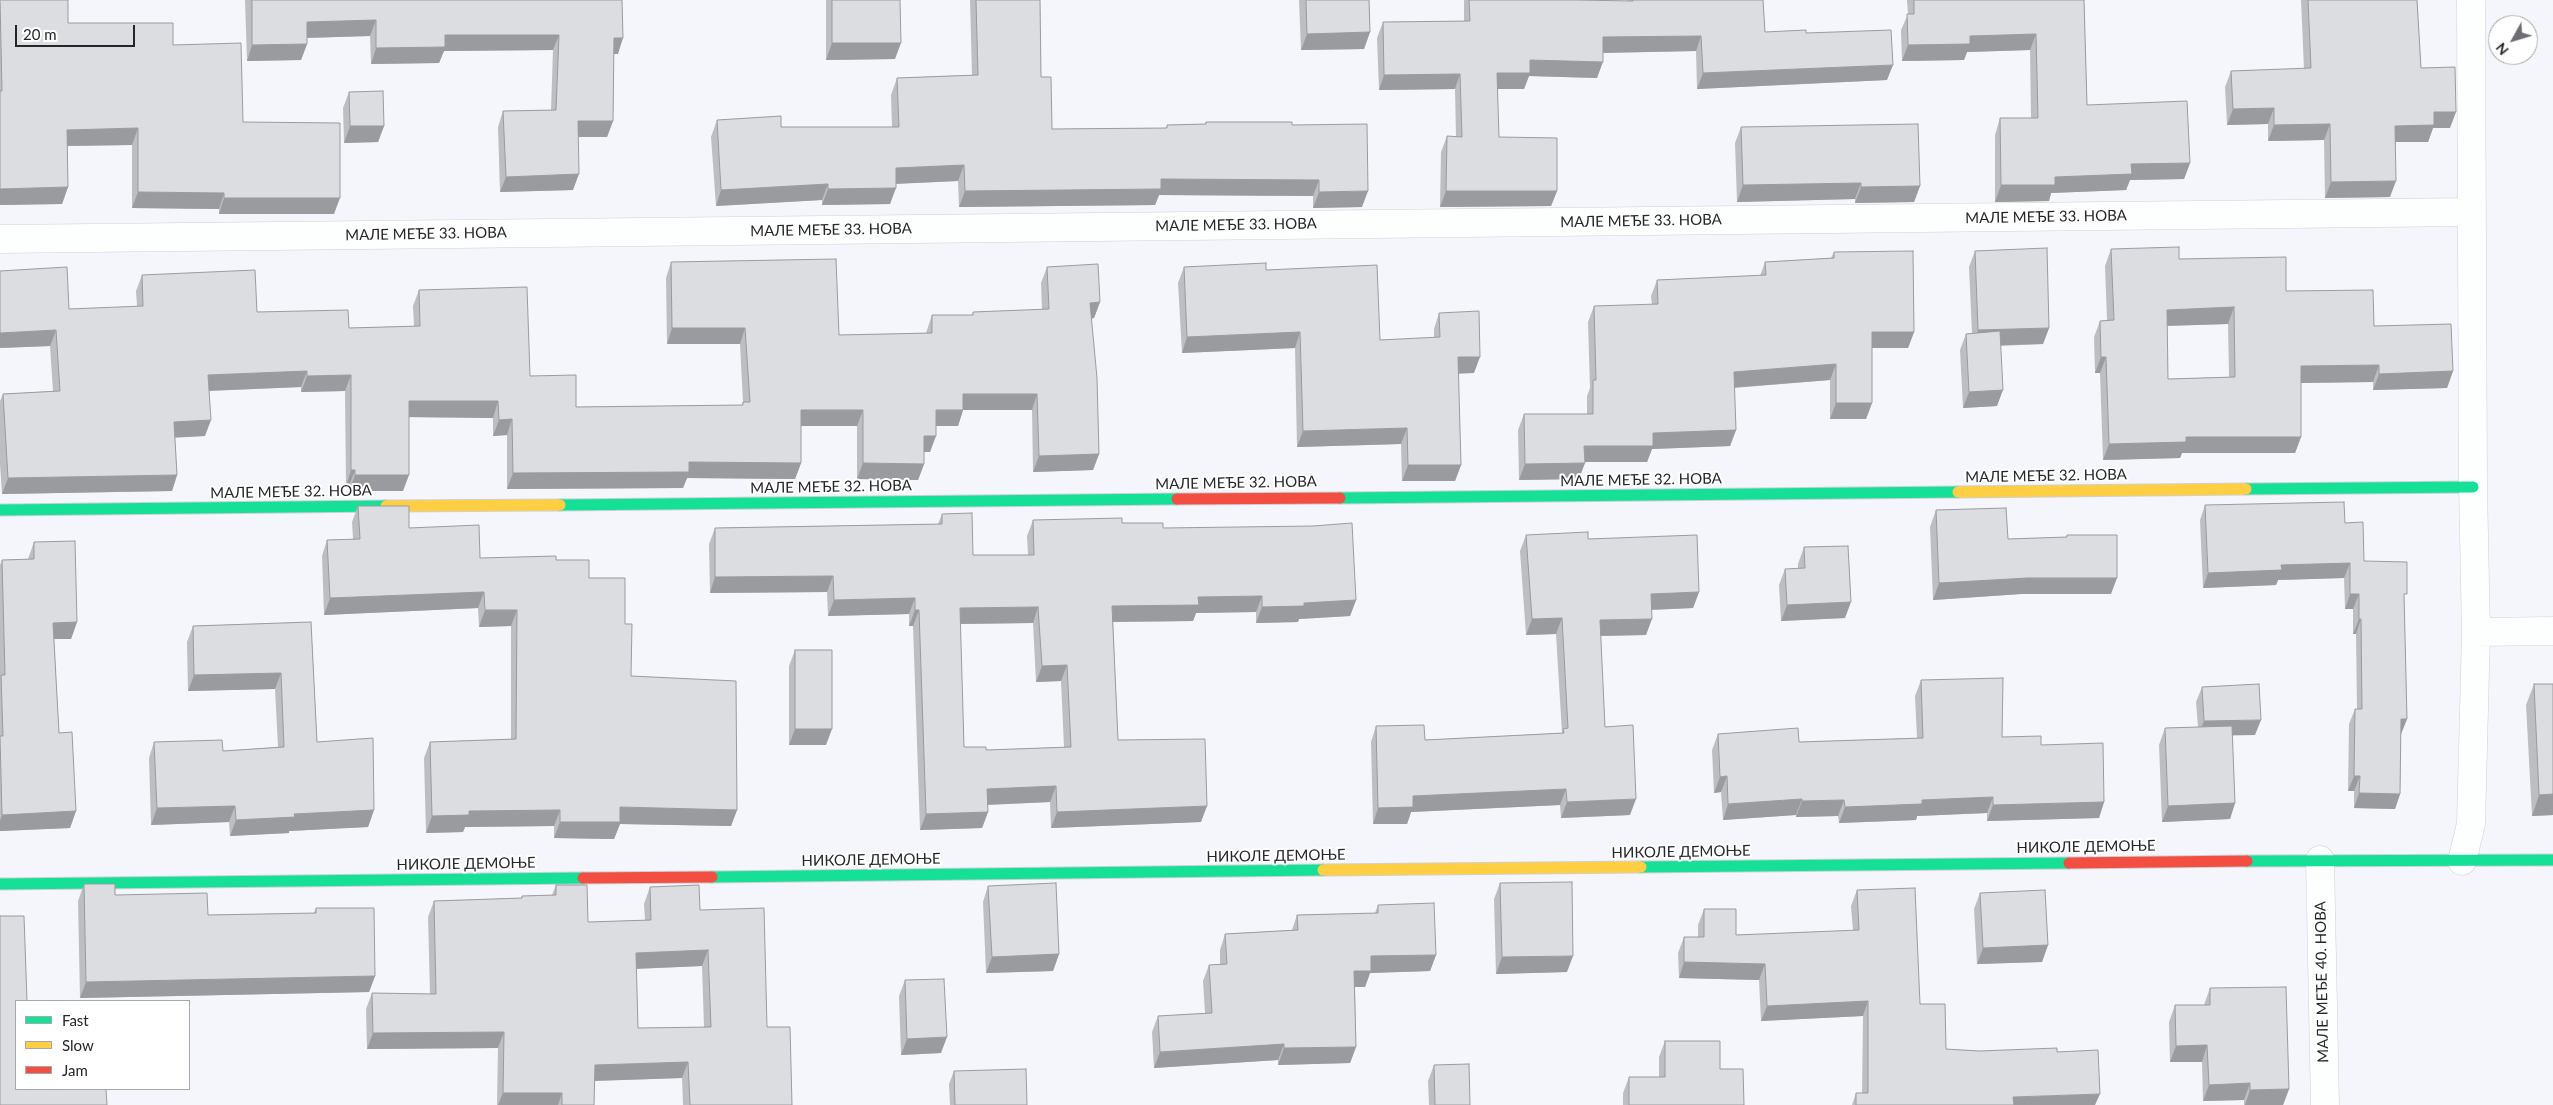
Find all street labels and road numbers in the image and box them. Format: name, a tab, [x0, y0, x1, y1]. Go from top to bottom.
street label: МАЛЕ МЕЂЕ 33. НОВА	[1965, 207, 2127, 227]
street label: МАЛЕ МЕЂЕ 33. НОВА	[1560, 211, 1722, 231]
street label: МАЛЕ МЕЂЕ 33. НОВА	[1155, 215, 1317, 235]
street label: МАЛЕ МЕЂЕ 33. НОВА	[750, 220, 912, 240]
street label: МАЛЕ МЕЂЕ 33. НОВА	[345, 224, 507, 244]
street label: МАЛЕ МЕЂЕ 32. НОВА	[1965, 466, 2127, 486]
street label: МАЛЕ МЕЂЕ 32. НОВА	[1560, 470, 1722, 490]
street label: МАЛЕ МЕЂЕ 32. НОВА	[1155, 473, 1317, 493]
street label: МАЛЕ МЕЂЕ 32. НОВА	[750, 477, 912, 497]
street label: МАЛЕ МЕЂЕ 32. НОВА	[210, 482, 372, 502]
street label: НИКОЛЕ ДЕМОЊЕ	[2016, 837, 2156, 857]
street label: НИКОЛЕ ДЕМОЊЕ	[1611, 842, 1751, 862]
street label: НИКОЛЕ ДЕМОЊЕ	[1206, 846, 1346, 866]
street label: НИКОЛЕ ДЕМОЊЕ	[801, 850, 941, 870]
street label: НИКОЛЕ ДЕМОЊЕ	[396, 854, 536, 874]
street label: МАЛЕ МЕЂЕ 40. НОВА	[2312, 901, 2332, 1063]

